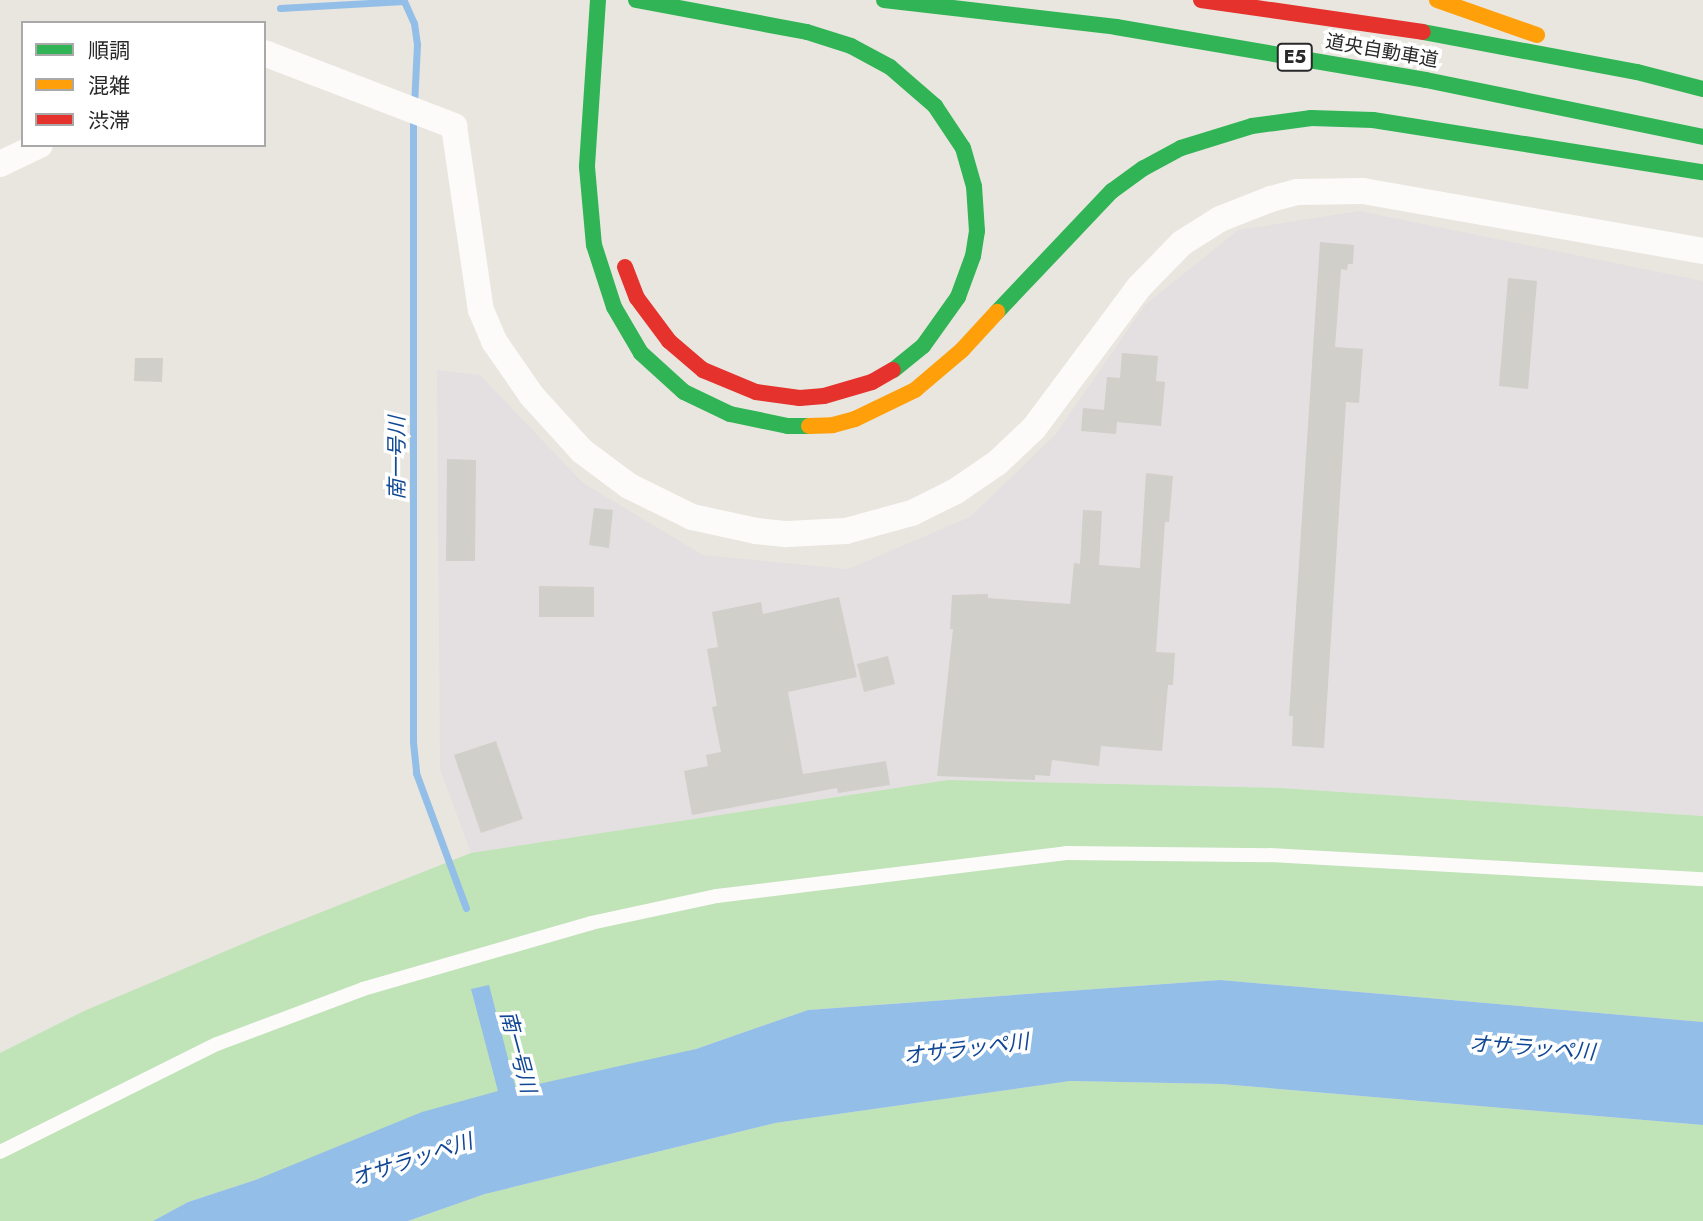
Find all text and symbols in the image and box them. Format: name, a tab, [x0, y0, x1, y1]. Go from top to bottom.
legend	[21, 21, 266, 147]
street label: 道央自動車道	[1324, 30, 1440, 72]
text: 順調	[88, 36, 130, 66]
road number: E5	[1276, 42, 1314, 72]
text: 混雑	[88, 71, 130, 101]
text: 渋滞	[88, 106, 130, 136]
water label: 南一号川	[384, 416, 410, 500]
water label: 南一号川	[495, 1008, 541, 1096]
water label: オサラッペ川	[902, 1029, 1030, 1069]
water label: オサラッペ川	[1468, 1031, 1596, 1065]
water label: オサラッペ川	[348, 1129, 476, 1191]

